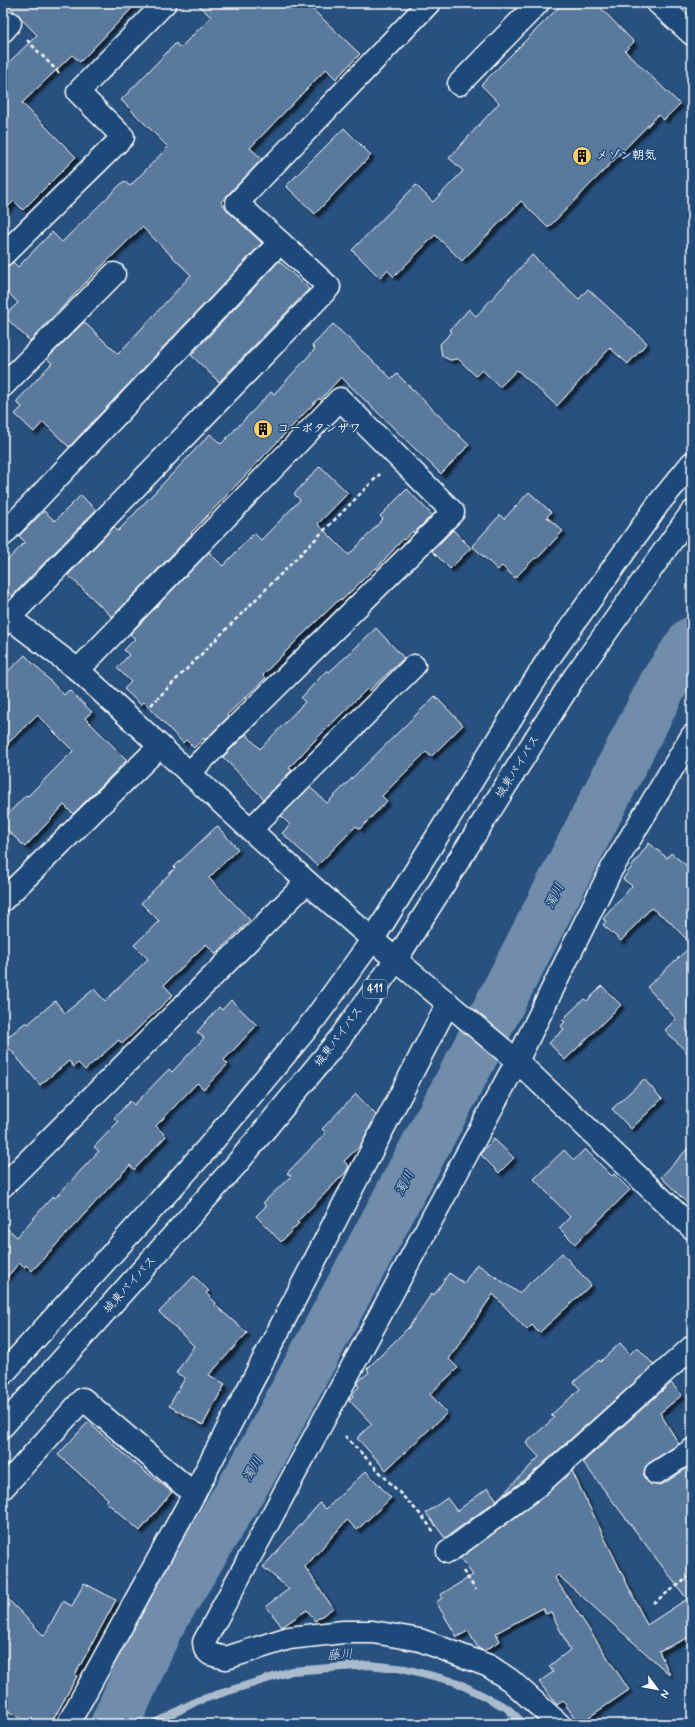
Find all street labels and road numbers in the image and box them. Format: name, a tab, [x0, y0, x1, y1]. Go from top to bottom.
street label: 城東バイパス	[492, 732, 544, 802]
road number: 411	[363, 980, 387, 998]
street label: 城東バイパス	[311, 1004, 367, 1070]
street label: 城東バイパス	[100, 1253, 160, 1317]

